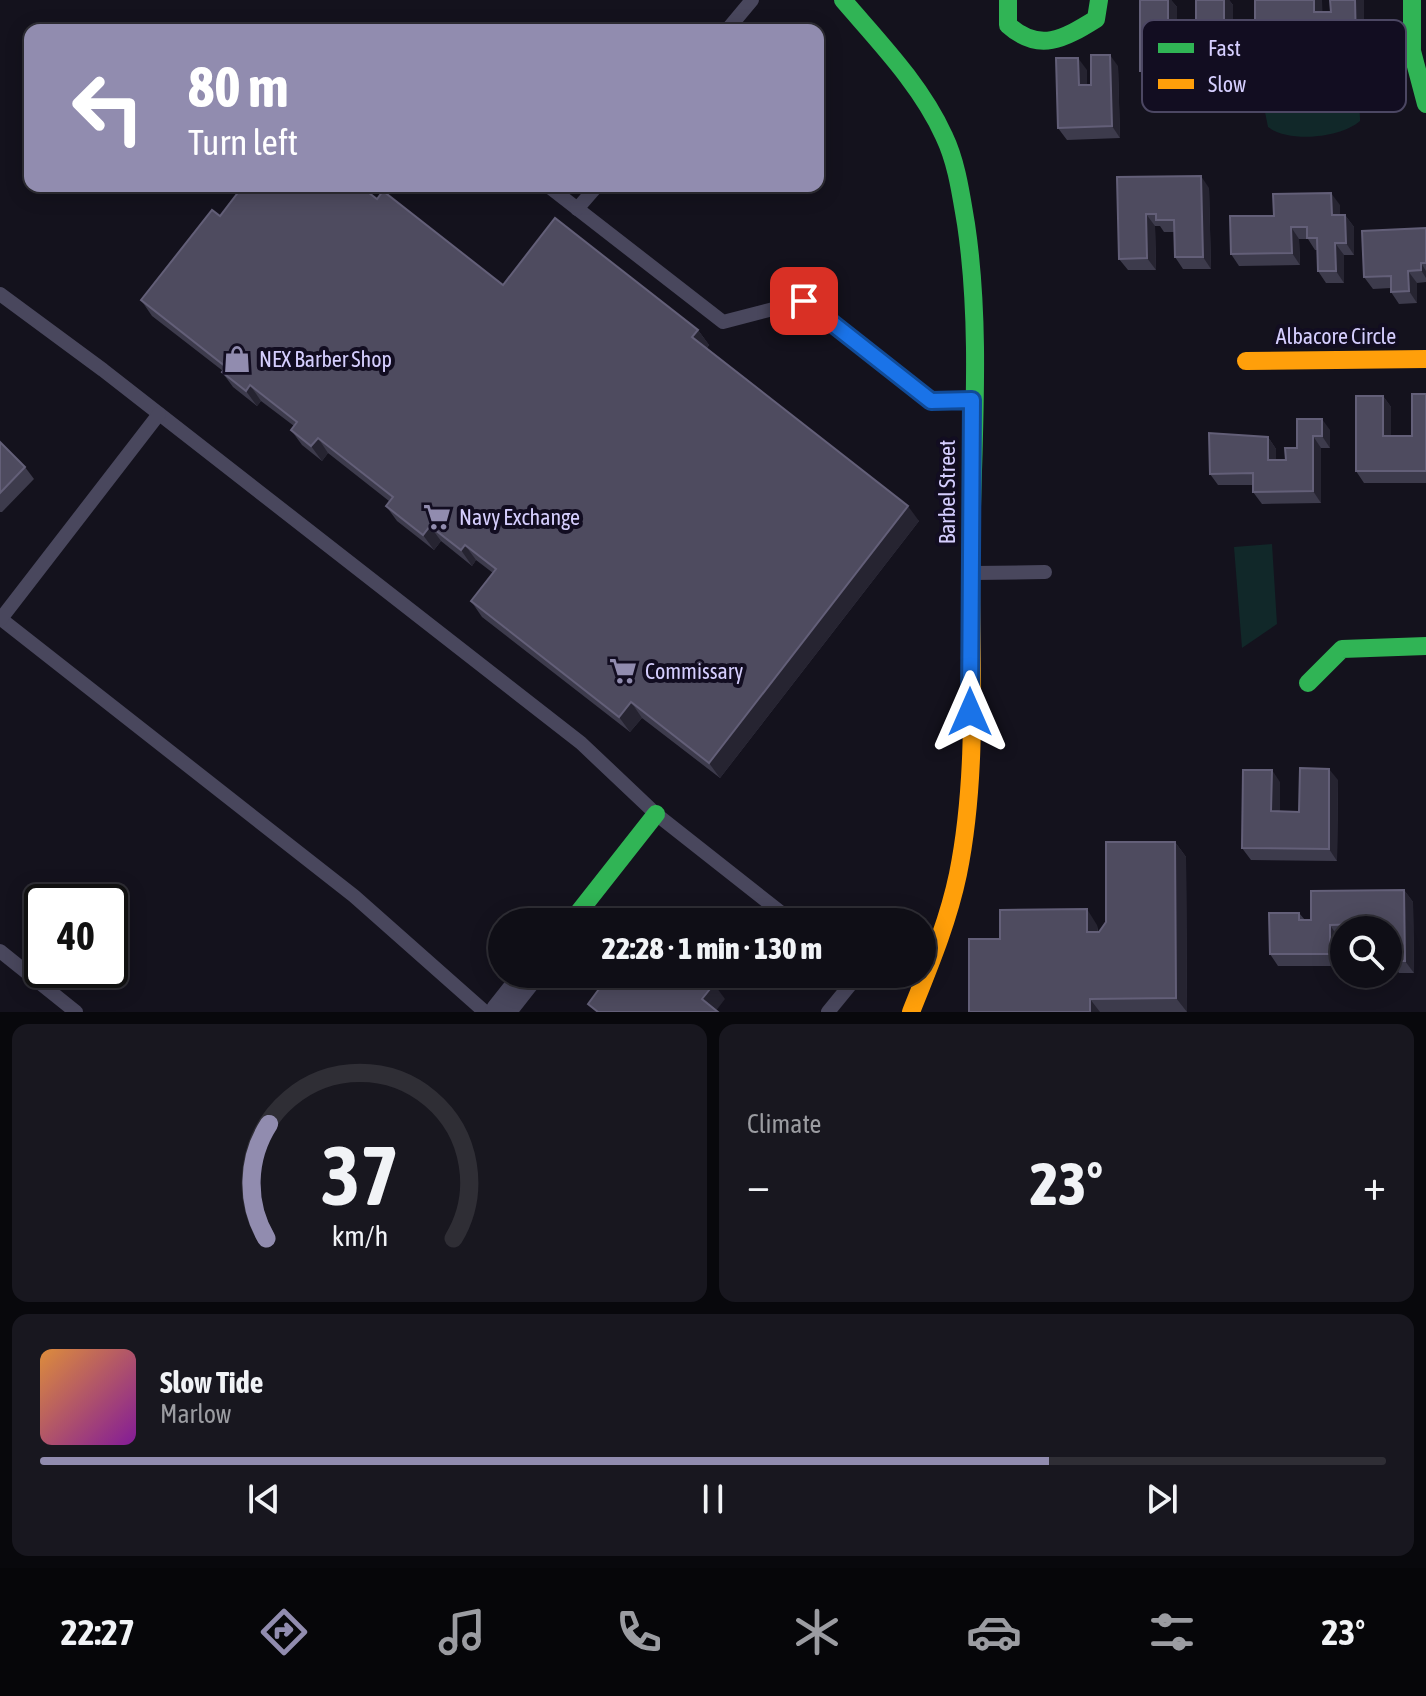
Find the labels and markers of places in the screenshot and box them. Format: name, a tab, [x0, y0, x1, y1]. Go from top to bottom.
pin	[770, 267, 838, 335]
shop icon: NEX Barber Shop	[222, 344, 252, 374]
place label: NEX Barber Shop	[259, 346, 392, 372]
supermarket icon: Navy Exchange	[422, 502, 452, 532]
place label: Navy Exchange	[459, 504, 580, 530]
supermarket icon: Commissary	[608, 656, 638, 686]
place label: Commissary	[645, 658, 743, 684]

